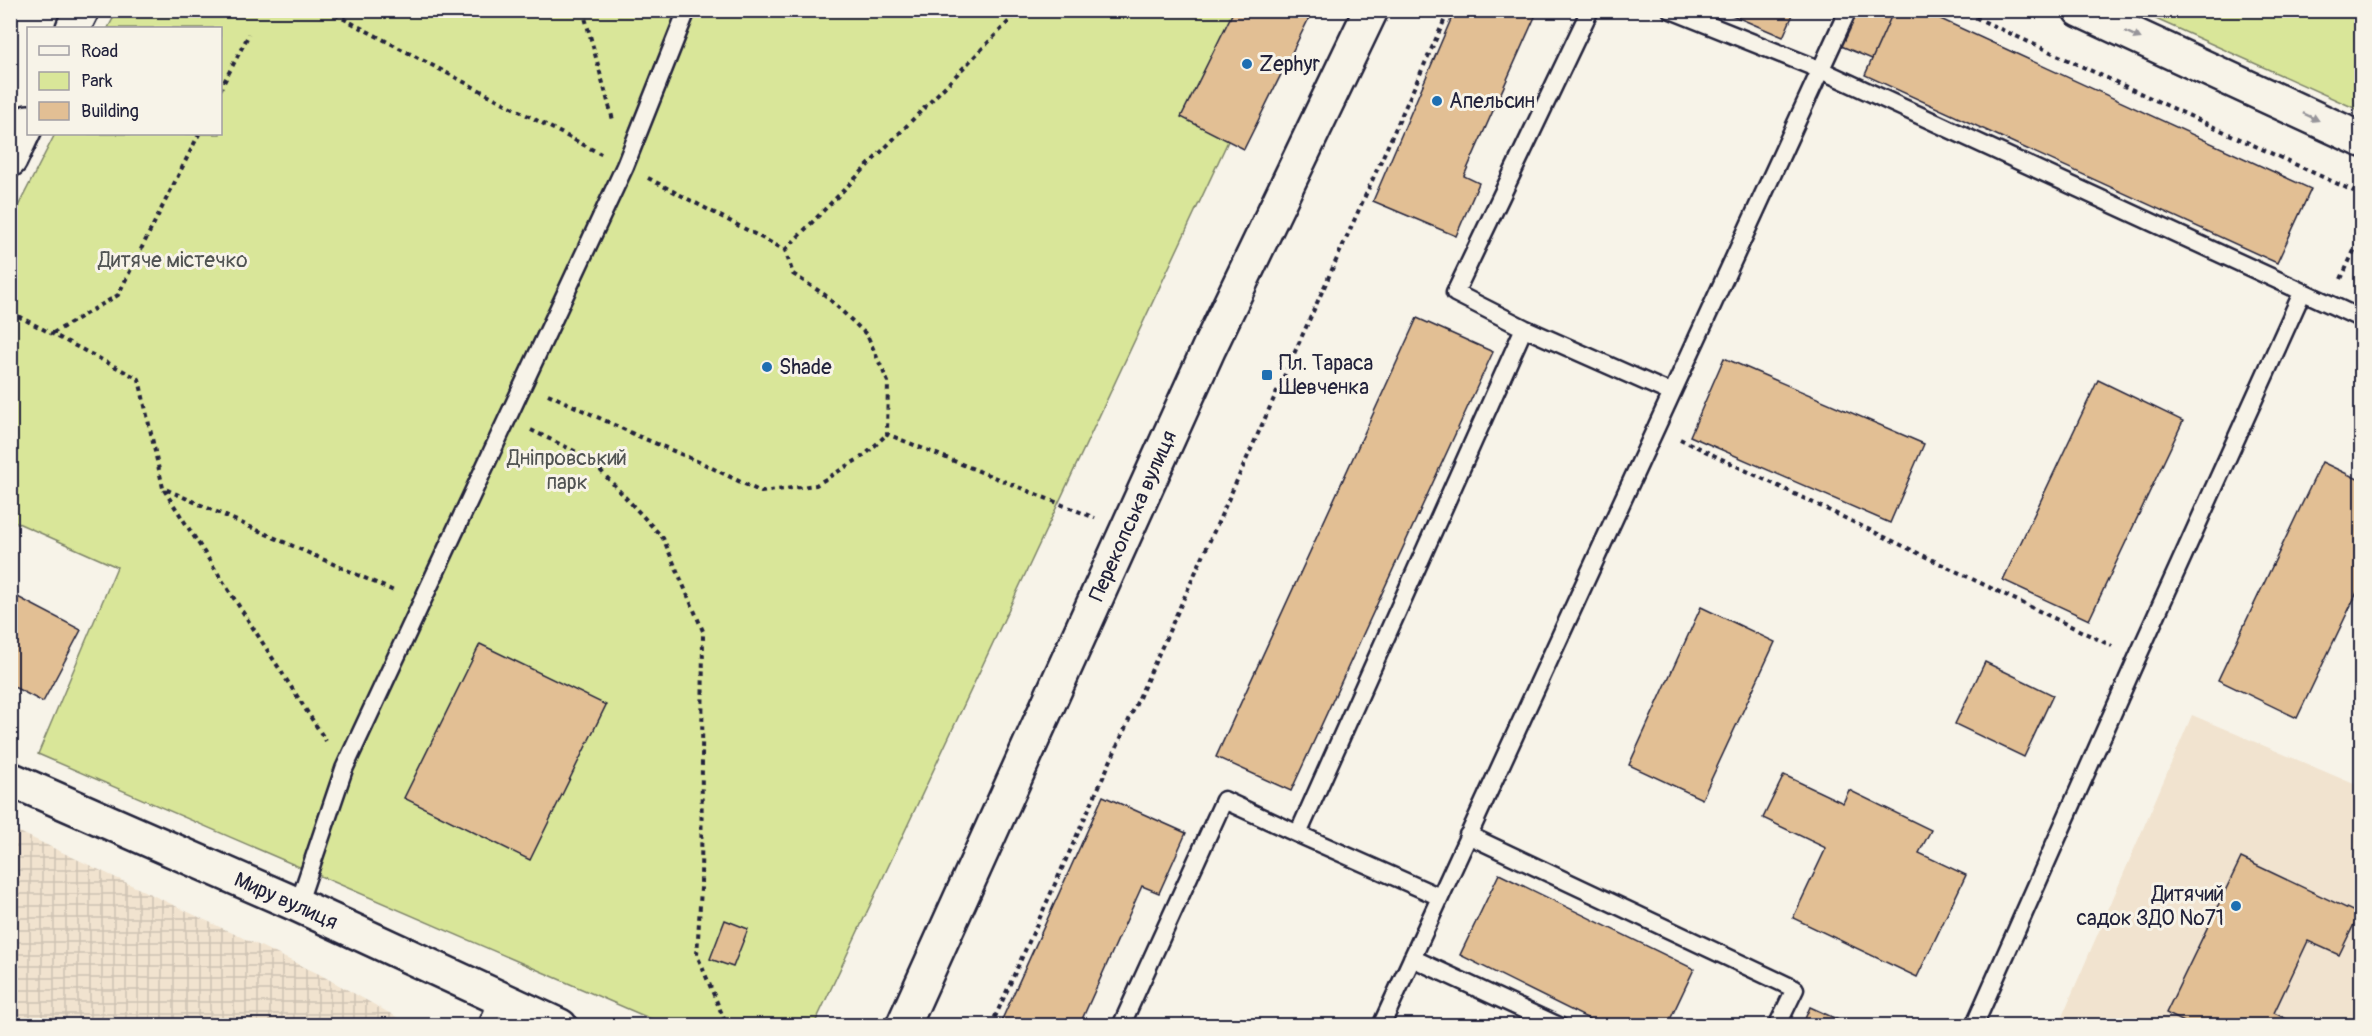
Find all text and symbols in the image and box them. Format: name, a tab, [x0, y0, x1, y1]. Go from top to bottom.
legend	[27, 27, 222, 135]
one-way arrow	[2125, 30, 2143, 40]
text: Road	[81, 40, 118, 63]
place label: Zephyr	[1259, 51, 1320, 78]
marker: Zephyr	[1240, 57, 1254, 71]
text: Park	[81, 70, 113, 93]
place label: Апельсин	[1449, 88, 1535, 115]
marker: Апельсин	[1430, 94, 1444, 108]
text: Building	[81, 100, 139, 123]
one-way arrow	[2302, 112, 2319, 121]
park label: Дитяче містечко	[97, 247, 248, 274]
place label: Пл. Тараса Шевченка	[1279, 350, 1373, 401]
place label: Shade	[779, 354, 832, 381]
marker: Shade	[760, 360, 774, 374]
marker: Пл. Тараса Шевченка	[1260, 368, 1274, 382]
street label: Перекопська вулиця	[1083, 426, 1183, 606]
park label: Дніпровський парк	[506, 445, 627, 496]
street label: Миру вулиця	[230, 866, 342, 936]
place label: Дитячий садок ЗДО №71	[2076, 881, 2224, 932]
marker: Дитячий садок ЗДО №71	[2229, 899, 2243, 913]

